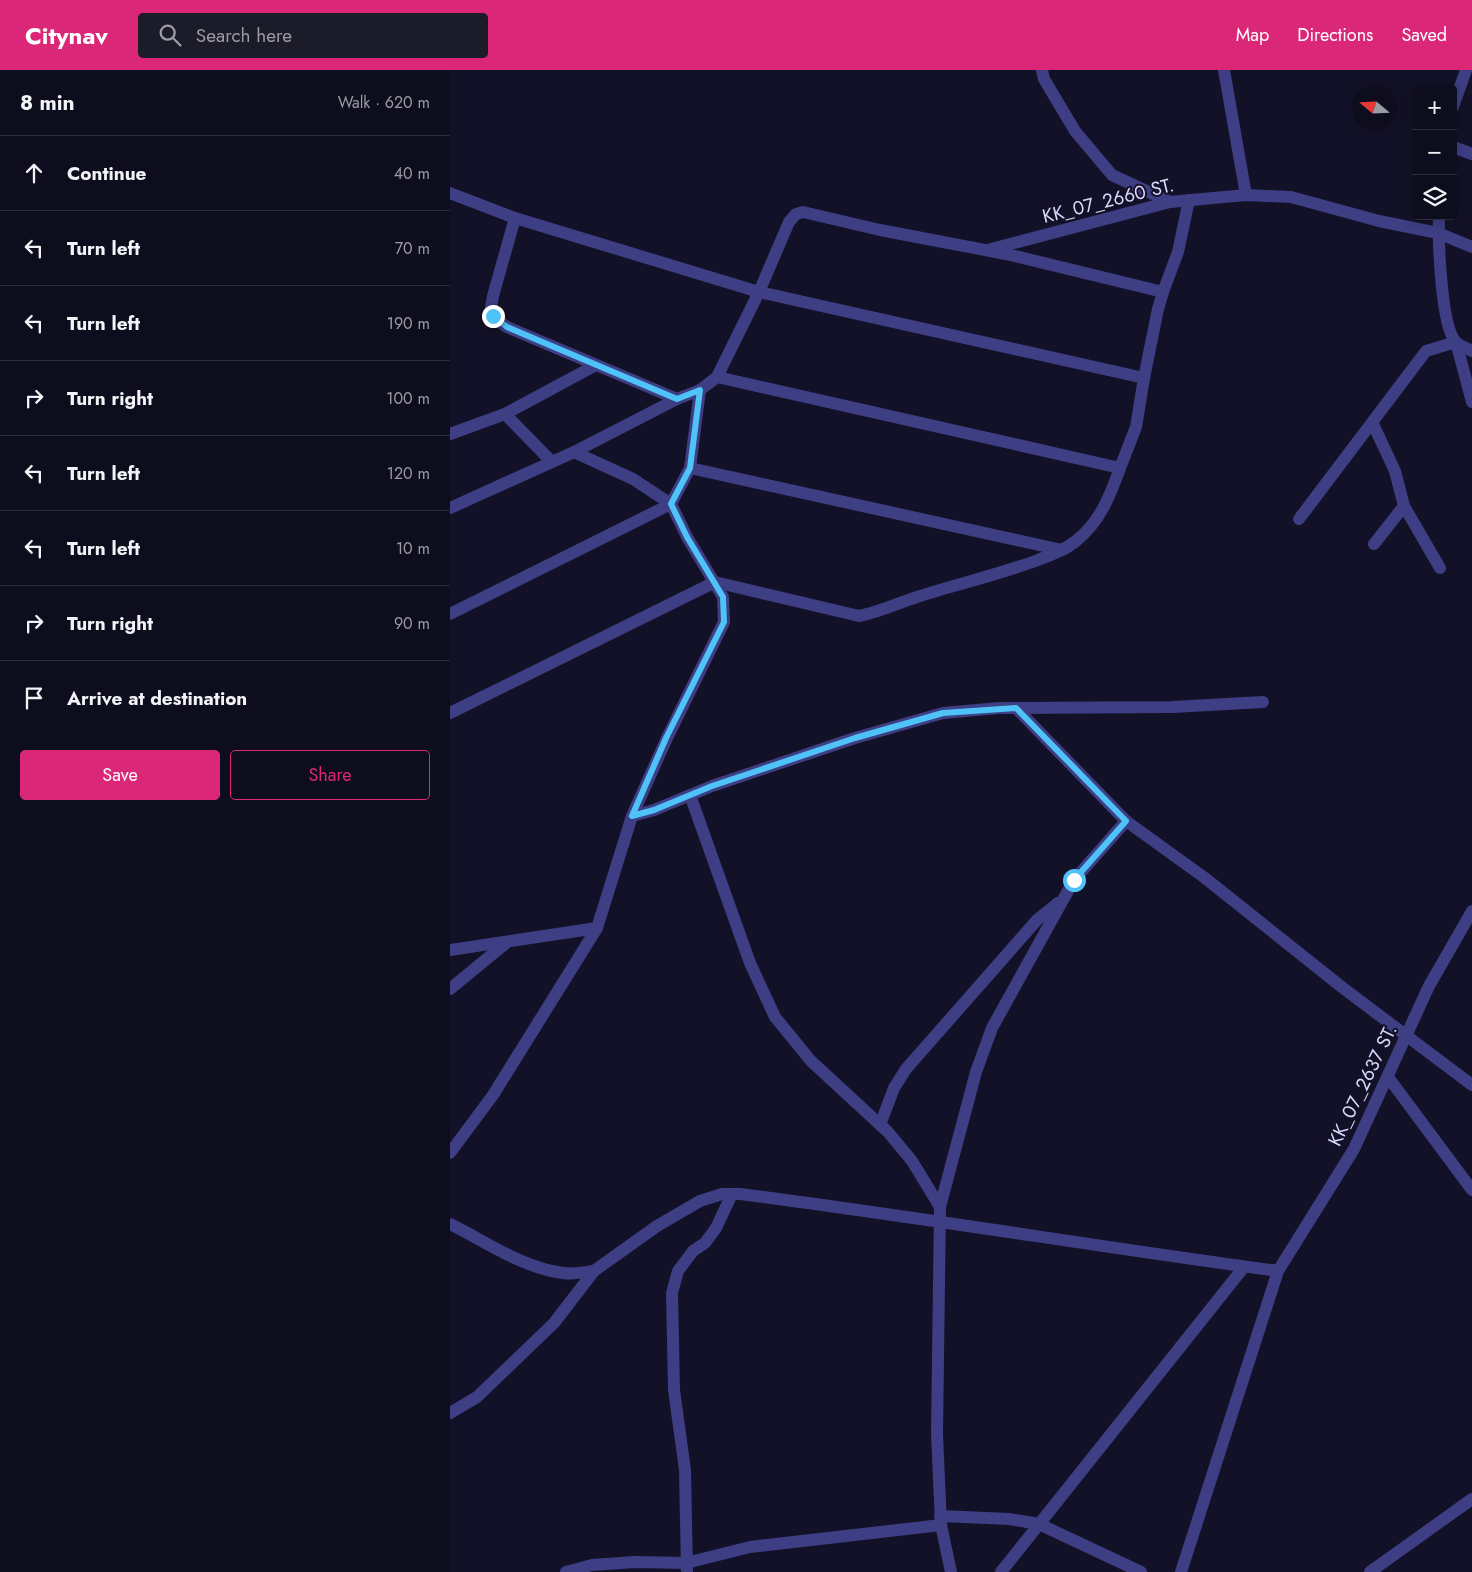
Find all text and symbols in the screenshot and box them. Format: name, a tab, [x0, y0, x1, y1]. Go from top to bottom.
search box	[138, 13, 488, 58]
text: Citynav	[25, 18, 108, 53]
icon: search	[156, 21, 184, 49]
text: Search here	[196, 22, 292, 49]
text: Map	[1236, 22, 1269, 48]
text: Directions	[1297, 22, 1373, 48]
text: Saved	[1401, 22, 1447, 48]
north arrow	[1352, 85, 1397, 130]
map controls	[1412, 85, 1457, 220]
button: +	[1412, 85, 1457, 130]
text: 8 min	[20, 88, 75, 118]
text: Walk · 620 m	[338, 91, 430, 114]
button: −	[1412, 130, 1457, 175]
icon: ahead	[20, 159, 48, 187]
text: Continue	[67, 160, 146, 187]
text: 40 m	[394, 162, 430, 185]
street label: KK_07_2660 ST.	[1040, 171, 1177, 230]
button: layers	[1412, 175, 1457, 220]
icon: left	[20, 234, 48, 262]
text: Turn left	[67, 235, 140, 262]
text: 70 m	[395, 237, 430, 260]
route end	[482, 305, 505, 328]
icon: left	[20, 309, 48, 337]
text: Turn left	[67, 310, 140, 337]
text: 190 m	[387, 312, 430, 335]
icon: right	[20, 384, 48, 412]
text: Turn right	[67, 385, 153, 412]
text: 100 m	[386, 387, 430, 410]
icon: left	[20, 459, 48, 487]
text: Turn left	[67, 460, 140, 487]
text: 120 m	[387, 462, 430, 485]
icon: left	[20, 534, 48, 562]
text: Turn left	[67, 535, 140, 562]
text: 10 m	[396, 537, 430, 560]
icon: right	[20, 609, 48, 637]
text: Turn right	[67, 610, 153, 637]
text: 90 m	[394, 612, 430, 635]
icon: arrive	[20, 684, 48, 712]
text: Arrive at destination	[67, 685, 247, 712]
button: Save	[20, 750, 220, 800]
button: Share	[230, 750, 430, 800]
route start	[1063, 869, 1086, 892]
street label: KK_07_2637 ST.	[1321, 1020, 1404, 1151]

